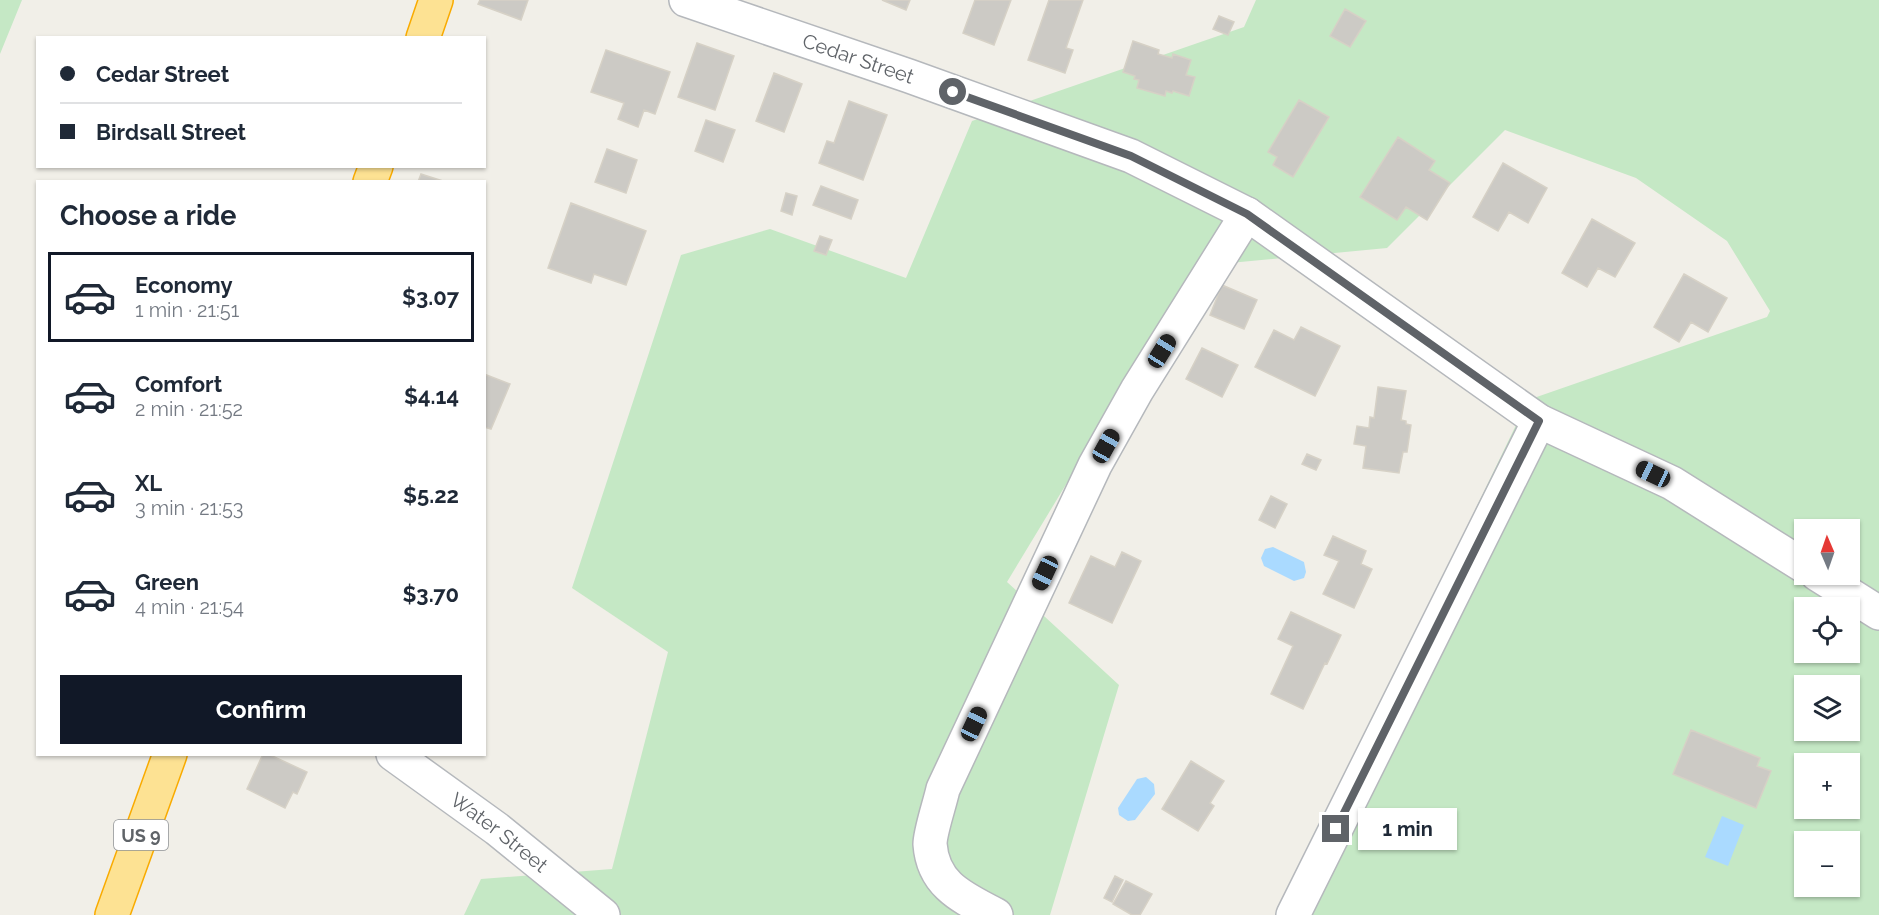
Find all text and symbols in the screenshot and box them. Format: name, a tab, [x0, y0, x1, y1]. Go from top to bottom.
street label: Cedar Street	[799, 29, 917, 89]
text: Cedar Street	[96, 61, 229, 87]
route start	[939, 78, 966, 105]
text: Birdsall Street	[96, 119, 246, 145]
text: Choose a ride	[60, 200, 236, 231]
icon: car	[63, 270, 117, 324]
text: Economy	[135, 272, 233, 298]
text: $3.07	[402, 284, 459, 310]
text: 1 min · 21:51	[135, 298, 239, 322]
car	[1145, 331, 1179, 371]
icon: car	[63, 369, 117, 423]
text: Comfort	[135, 371, 222, 397]
text: $4.14	[404, 383, 459, 409]
text: 2 min · 21:52	[135, 397, 243, 421]
car	[1089, 426, 1123, 466]
car	[1633, 458, 1673, 490]
icon: car	[63, 468, 117, 522]
text: XL	[135, 470, 162, 496]
text: $5.22	[403, 482, 459, 508]
text: 3 min · 21:53	[135, 496, 243, 520]
north arrow	[1794, 519, 1860, 585]
map controls	[1794, 519, 1860, 897]
car	[1029, 553, 1061, 593]
icon: car	[63, 567, 117, 621]
text: Green	[135, 569, 199, 595]
text: $3.70	[403, 581, 459, 607]
text: 4 min · 21:54	[135, 595, 244, 619]
button: locate	[1794, 597, 1860, 663]
button: Confirm	[60, 675, 462, 744]
button: layers	[1794, 675, 1860, 741]
car	[958, 704, 990, 744]
button: +	[1794, 753, 1860, 819]
street label: Water Street	[446, 788, 553, 877]
callout: 1 min	[1357, 808, 1456, 850]
route end	[1322, 815, 1349, 842]
text: 1 min	[1382, 817, 1433, 841]
road number: US 9	[114, 820, 168, 850]
button: −	[1794, 831, 1860, 897]

